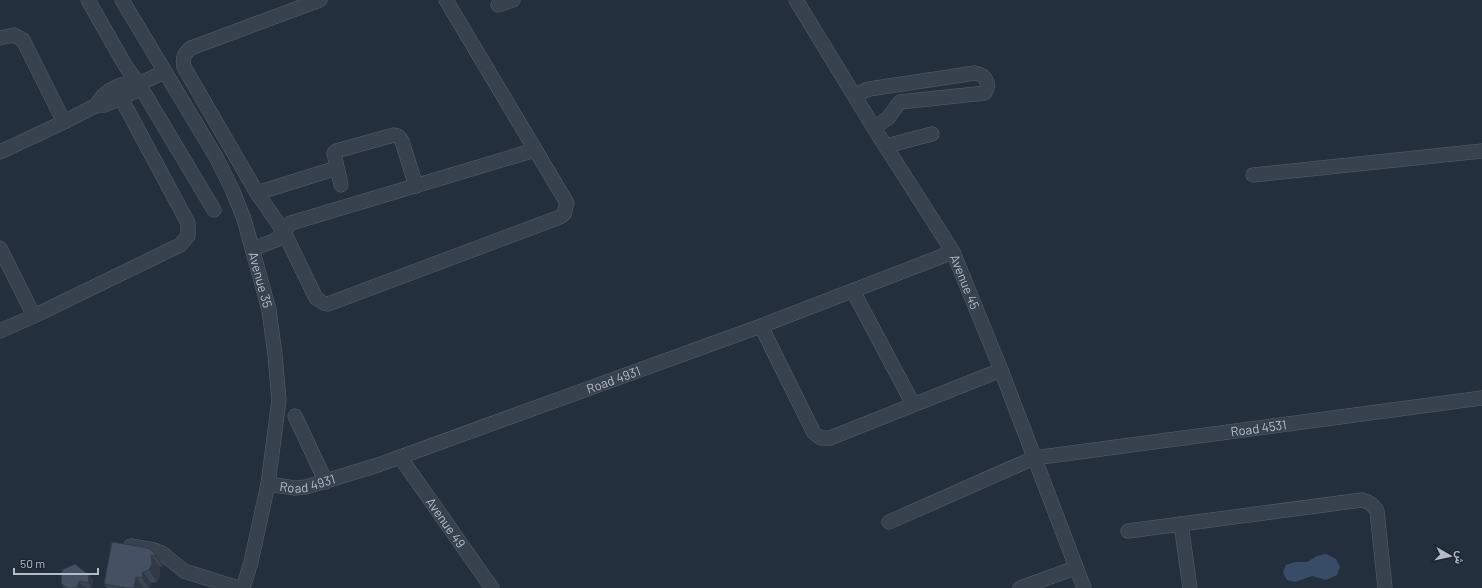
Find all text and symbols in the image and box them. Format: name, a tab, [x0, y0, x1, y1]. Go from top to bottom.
street label: Avenue 35	[245, 250, 276, 310]
street label: Avenue 45	[947, 252, 984, 312]
street label: Road 4931	[584, 362, 643, 397]
street label: Road 4531	[1229, 416, 1288, 440]
street label: Road 4931	[278, 471, 337, 496]
street label: Avenue 49	[423, 494, 469, 551]
north arrow	[1430, 536, 1470, 576]
scale bar	[14, 550, 98, 576]
text: ش	[1452, 550, 1468, 565]
text: 50 m	[20, 556, 45, 570]

